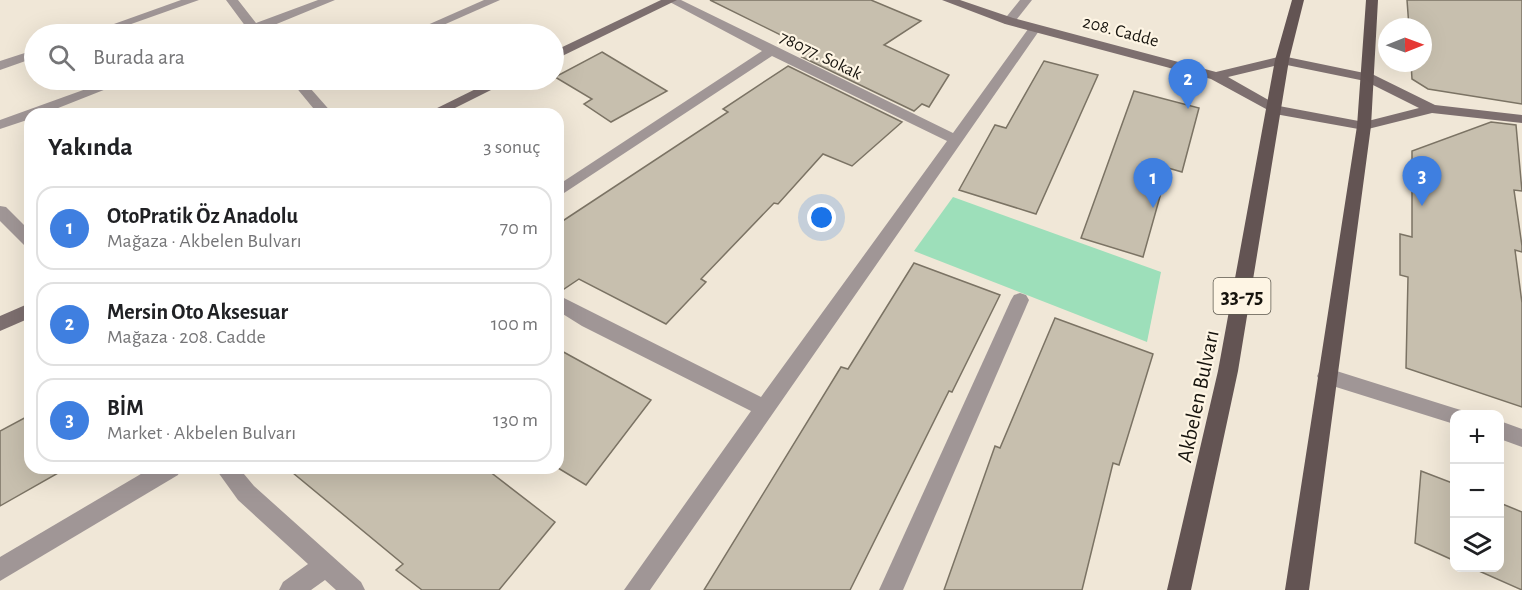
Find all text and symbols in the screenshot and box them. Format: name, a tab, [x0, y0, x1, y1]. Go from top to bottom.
street label: 208. Cadde	[1081, 13, 1161, 51]
north arrow	[1378, 18, 1432, 72]
search box	[24, 24, 564, 90]
street label: 78077. Sokak	[777, 28, 865, 84]
icon: search	[45, 41, 78, 74]
text: Burada ara	[93, 46, 185, 68]
pin: 2	[1168, 60, 1208, 109]
text: Yakında	[48, 134, 133, 160]
text: 3 sonuç	[483, 137, 540, 157]
pin: 3	[1402, 156, 1442, 206]
pin: 1	[1134, 158, 1172, 208]
your location	[807, 203, 836, 232]
text: OtoPratik Öz Anadolu	[107, 205, 298, 227]
text: 1	[66, 218, 73, 238]
text: 70 m	[500, 218, 538, 238]
text: Mağaza · Akbelen Bulvarı	[107, 231, 302, 251]
road number: 33-75	[1214, 278, 1270, 314]
text: Mersin Oto Aksesuar	[107, 301, 288, 323]
text: 2	[65, 314, 74, 334]
text: 100 m	[491, 314, 538, 334]
text: Mağaza · 208. Cadde	[107, 327, 266, 347]
street label: Akbelen Bulvarı	[1173, 328, 1223, 464]
text: BİM	[107, 397, 144, 419]
text: 3	[65, 410, 74, 430]
text: 130 m	[493, 410, 538, 430]
map controls	[1450, 410, 1504, 572]
button: +	[1450, 410, 1504, 464]
text: Market · Akbelen Bulvarı	[107, 423, 296, 443]
button: −	[1450, 464, 1504, 518]
button: layers	[1450, 518, 1504, 572]

